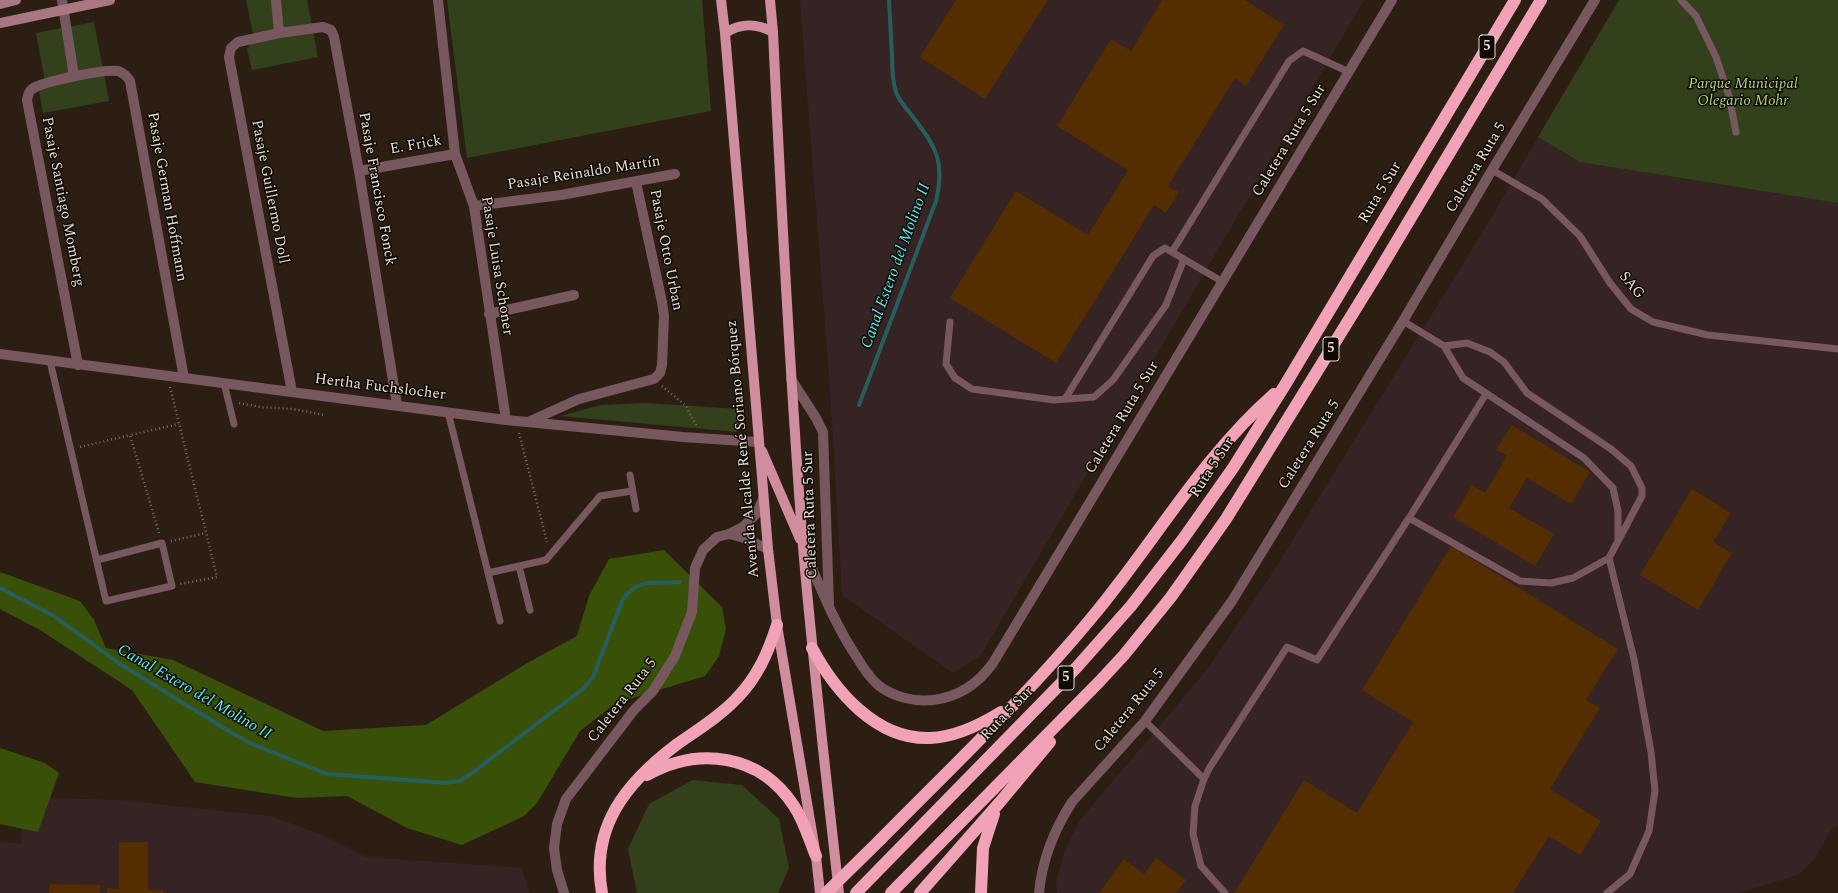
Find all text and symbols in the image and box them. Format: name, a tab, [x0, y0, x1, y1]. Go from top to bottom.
road number: 5	[1479, 35, 1495, 59]
park label: Parque Municipal Olegario Mohr	[1688, 76, 1798, 111]
street label: Caletera Ruta 5 Sur	[1249, 82, 1331, 200]
street label: Pasaje German Hoffmann	[142, 111, 190, 283]
street label: Pasaje Francisco Fonck	[354, 111, 398, 267]
street label: Pasaje Santiago Momberg	[37, 115, 87, 289]
street label: Pasaje Guillermo Doll	[246, 119, 292, 265]
street label: Caletera Ruta 5	[1443, 120, 1511, 216]
street label: E. Frick	[389, 133, 443, 159]
street label: Pasaje Reinaldo Martín	[506, 153, 662, 195]
street label: Ruta 5 Sur	[1356, 159, 1406, 227]
water label: Canal Estero del Molino II	[858, 181, 936, 351]
street label: Pasaje Otto Urban	[644, 188, 686, 312]
street label: Pasaje Luisa Schoner	[476, 195, 516, 337]
street label: SAG	[1614, 269, 1648, 303]
street label: Avenida Alcalde René Soriano Bórquez	[724, 319, 764, 579]
road number: 5	[1323, 337, 1339, 361]
street label: Caletera Ruta 5 Sur	[1082, 359, 1164, 477]
street label: Hertha Fuchslocher	[313, 371, 447, 405]
street label: Caletera Ruta 5	[1275, 397, 1345, 493]
street label: Ruta 5 Sur	[1187, 434, 1239, 502]
street label: Caletera Ruta 5 Sur	[800, 451, 822, 579]
water label: Canal Estero del Molino II	[114, 641, 274, 745]
street label: Caletera Ruta 5	[585, 655, 661, 747]
road number: 5	[1058, 666, 1074, 690]
street label: Caletera Ruta 5	[1091, 666, 1169, 756]
street label: Ruta 5 Sur	[978, 683, 1038, 745]

